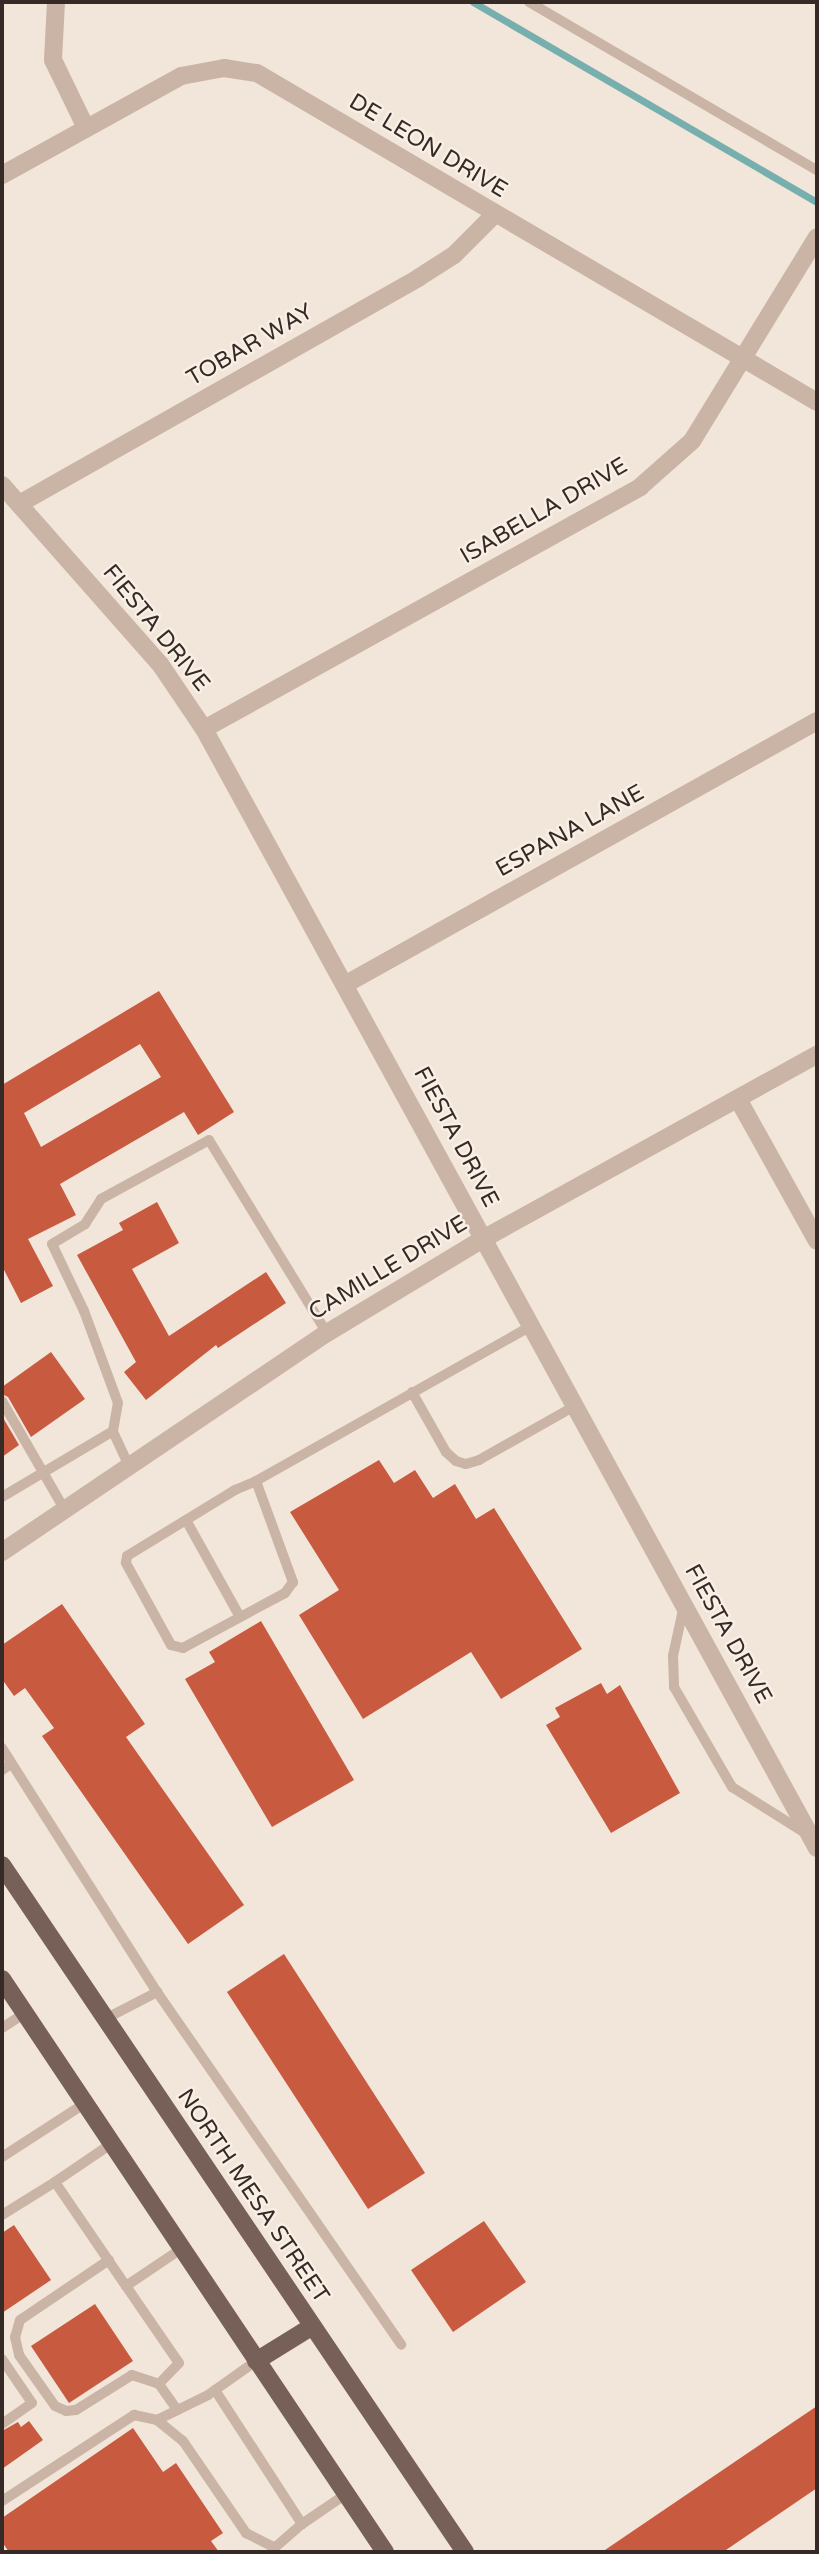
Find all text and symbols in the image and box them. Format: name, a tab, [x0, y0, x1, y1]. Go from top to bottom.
street label: DE LEON DRIVE	[344, 88, 512, 204]
street label: TOBAR WAY	[182, 298, 318, 392]
street label: ISABELLA DRIVE	[455, 452, 633, 570]
street label: FIESTA DRIVE	[96, 559, 216, 697]
street label: ESPANA LANE	[491, 779, 649, 883]
street label: FIESTA DRIVE	[407, 1062, 505, 1212]
street label: CAMILLE DRIVE	[304, 1210, 472, 1326]
street label: FIESTA DRIVE	[678, 1559, 778, 1709]
street label: NORTH MESA STREET	[171, 2084, 335, 2308]

